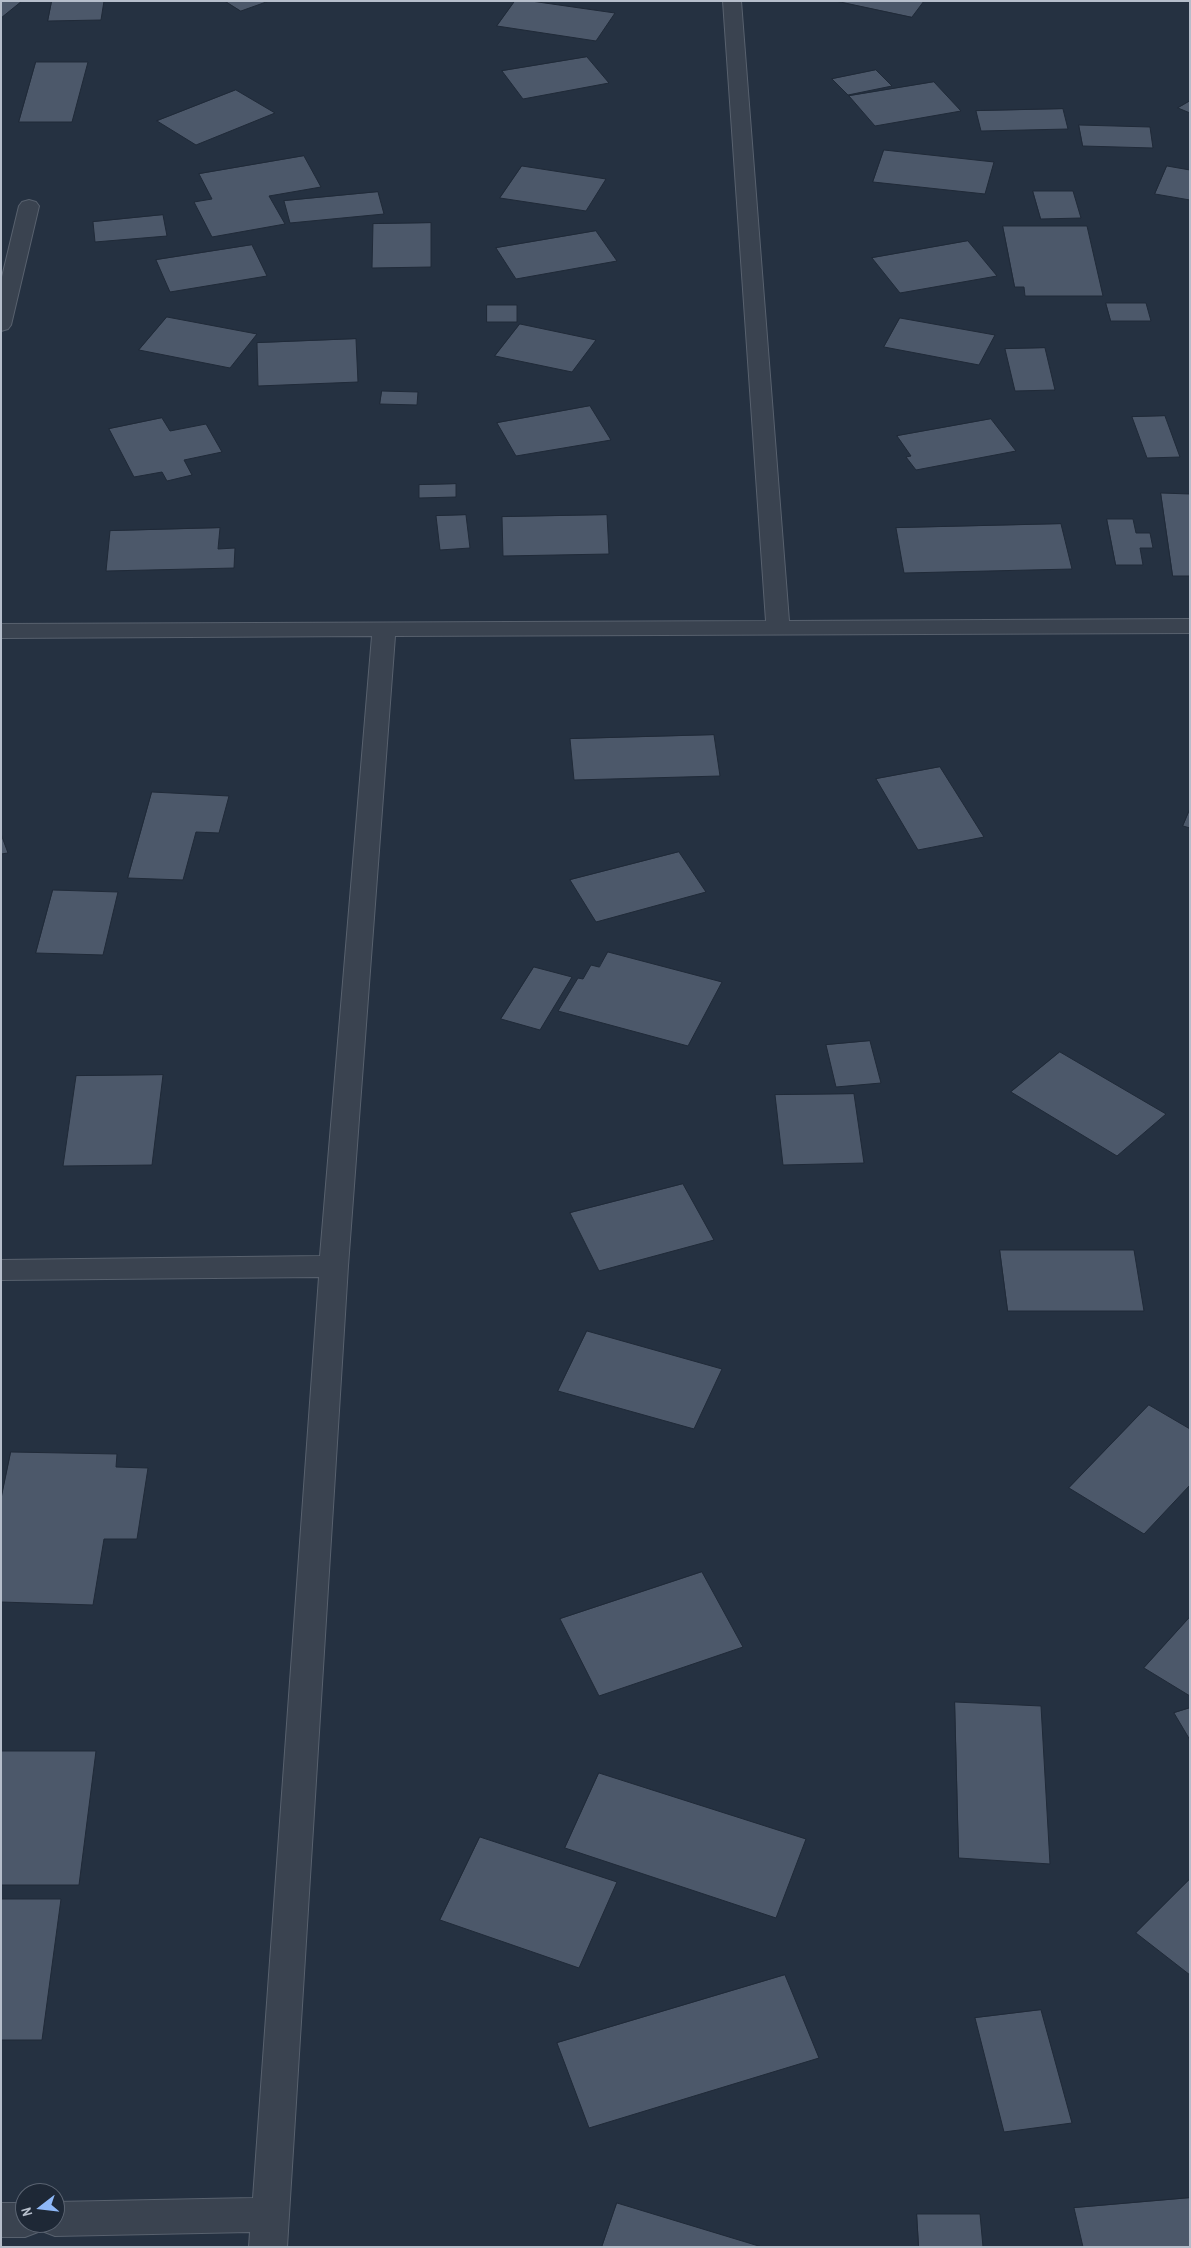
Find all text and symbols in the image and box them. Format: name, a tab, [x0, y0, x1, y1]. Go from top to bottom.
north arrow	[15, 2183, 65, 2233]
text: N	[17, 2205, 36, 2218]

